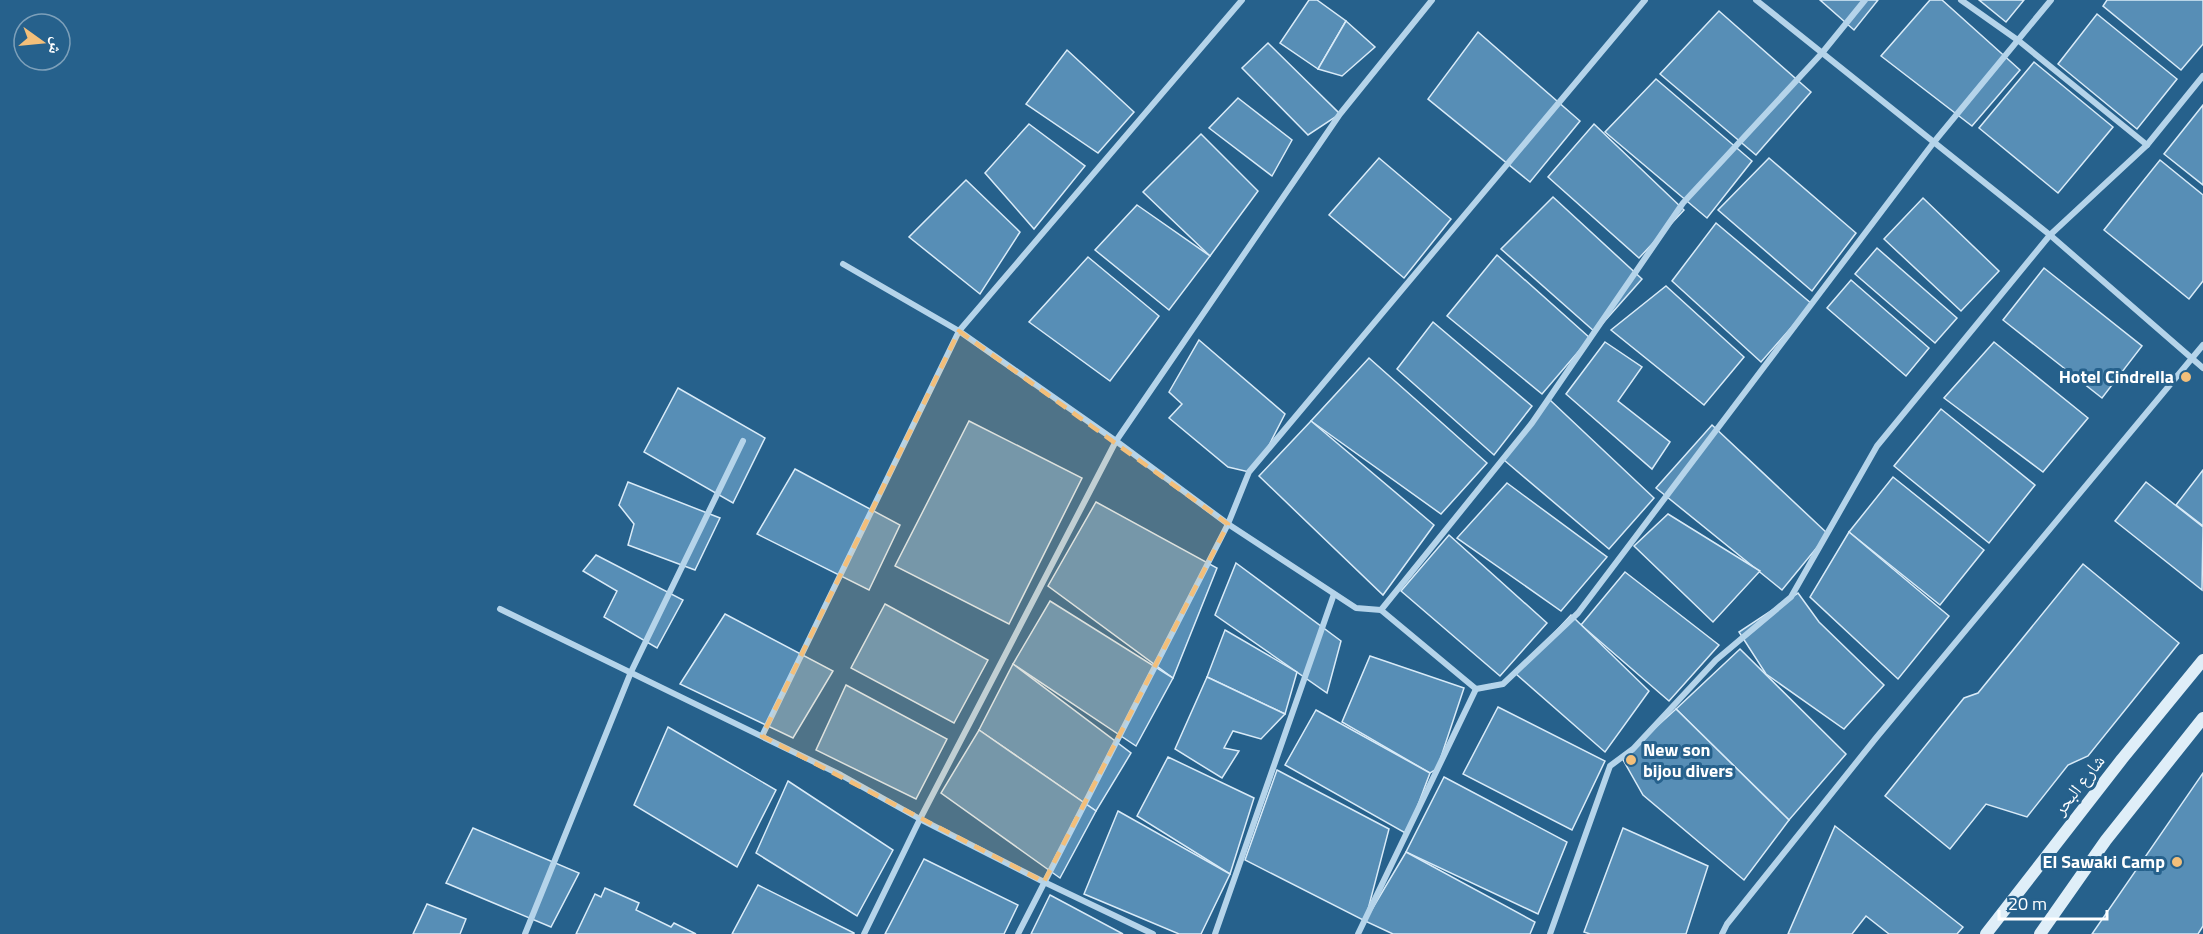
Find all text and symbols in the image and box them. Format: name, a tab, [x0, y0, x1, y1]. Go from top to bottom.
north arrow	[12, 12, 72, 72]
text: ش	[43, 35, 70, 57]
place label: Hotel Cindrella	[2059, 363, 2174, 390]
marker: Hotel Cindrella	[2179, 370, 2193, 384]
place label: New son bijou divers	[1643, 736, 1733, 784]
street label: شارع البحر	[2046, 748, 2111, 822]
marker: New son bijou divers	[1624, 753, 1638, 767]
place label: El Sawaki Camp	[2042, 848, 2165, 875]
marker: El Sawaki Camp	[2170, 855, 2184, 869]
scale bar	[1999, 883, 2107, 921]
text: 20 m	[2008, 890, 2047, 917]

